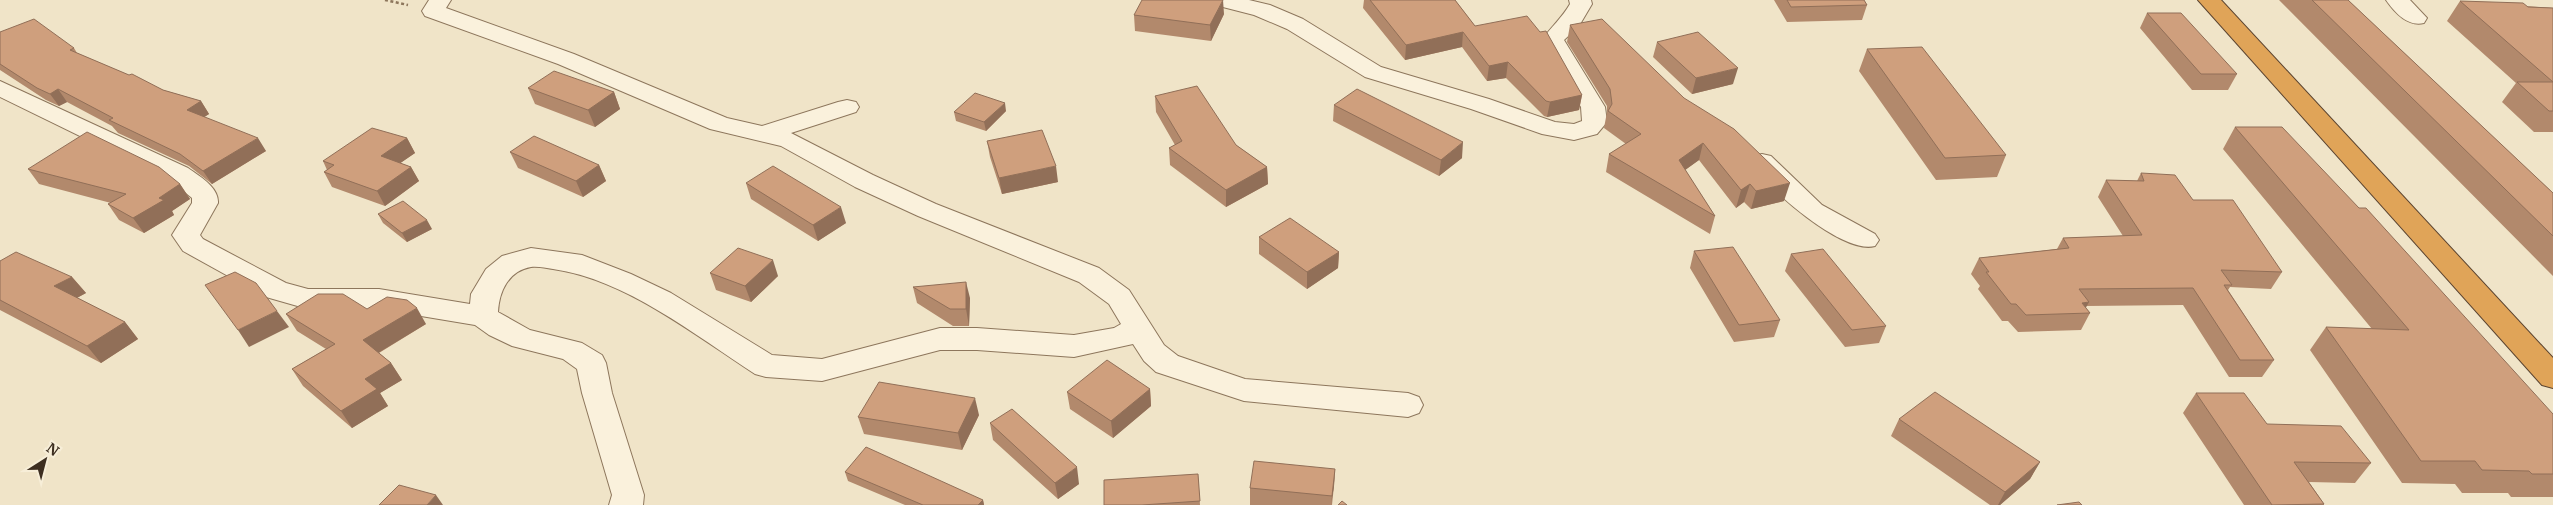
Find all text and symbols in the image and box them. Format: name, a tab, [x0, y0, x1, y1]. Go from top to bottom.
north arrow	[20, 435, 70, 485]
text: N	[43, 439, 62, 460]

